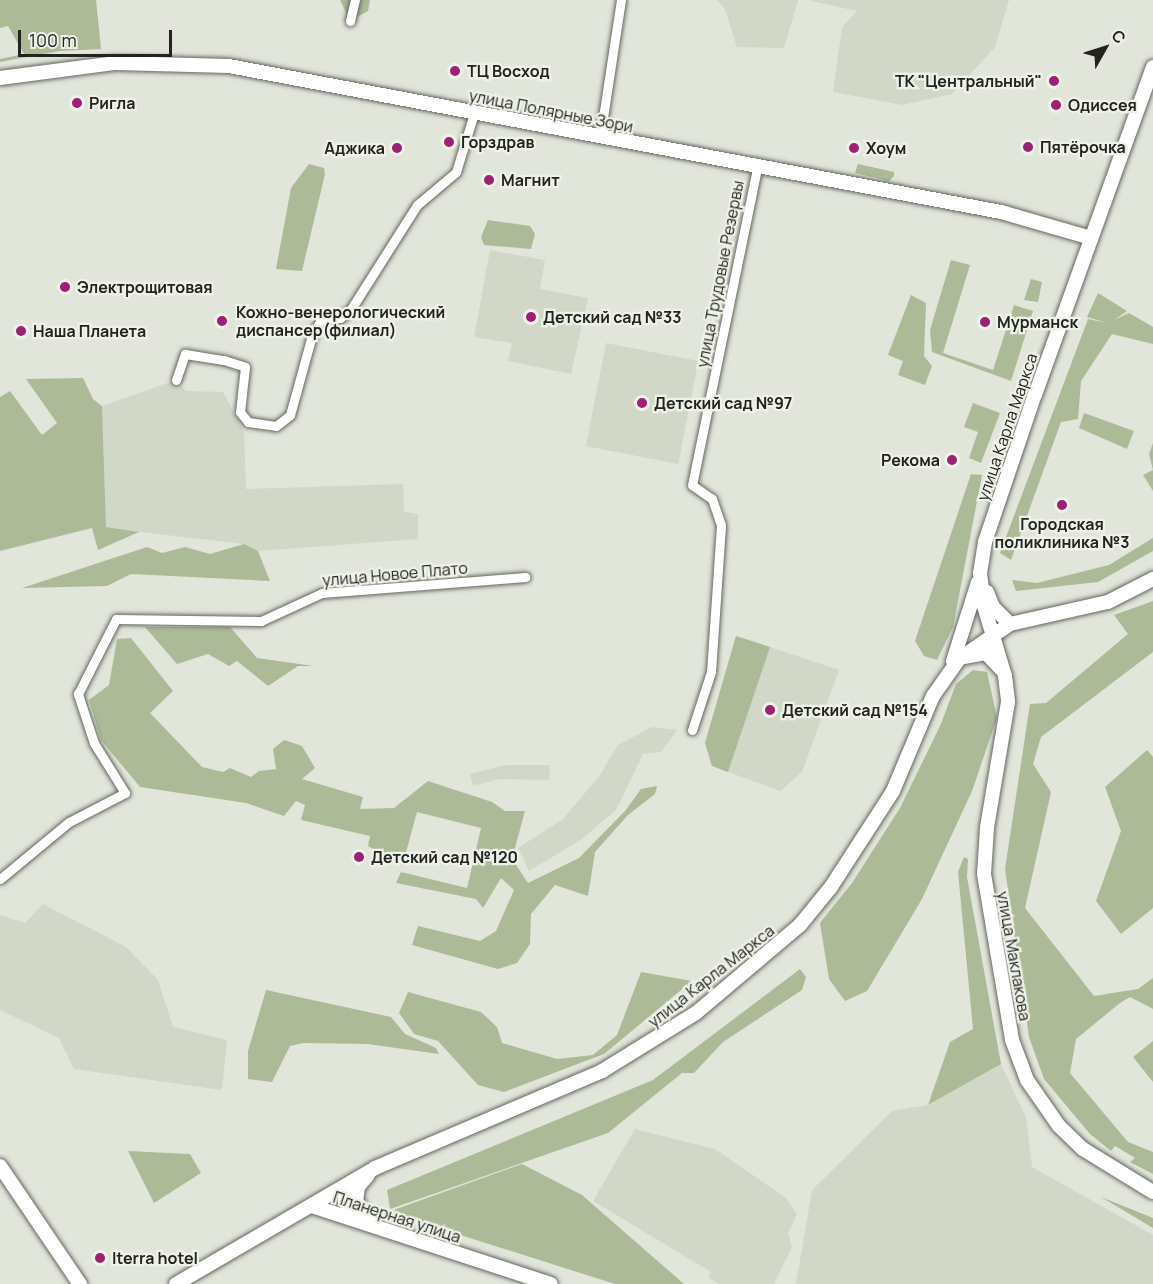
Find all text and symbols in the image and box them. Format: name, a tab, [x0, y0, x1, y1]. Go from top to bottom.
scale bar	[21, 18, 176, 56]
north arrow	[1075, 18, 1135, 78]
text: С	[1107, 25, 1131, 48]
text: 100 m	[29, 28, 77, 52]
place label: ТЦ Восход	[467, 61, 550, 81]
marker: ТЦ Восход	[448, 64, 462, 78]
place label: ТК "Центральный"	[895, 71, 1042, 91]
marker: ТК "Центральный"	[1047, 74, 1061, 88]
street label: улица Полярные Зори	[467, 86, 635, 136]
place label: Ригла	[89, 93, 135, 113]
place label: Одиссея	[1068, 95, 1137, 115]
marker: Ригла	[70, 96, 84, 110]
marker: Одиссея	[1049, 98, 1063, 112]
place label: Горздрав	[461, 132, 534, 152]
marker: Горздрав	[442, 135, 456, 149]
place label: Пятёрочка	[1040, 137, 1126, 157]
place label: Аджика	[324, 138, 385, 158]
place label: Хоум	[866, 138, 906, 158]
marker: Пятёрочка	[1021, 140, 1035, 154]
marker: Аджика	[390, 141, 404, 155]
marker: Хоум	[847, 141, 861, 155]
place label: Магнит	[501, 170, 560, 190]
marker: Магнит	[482, 173, 496, 187]
street label: улица Трудовые Резервы	[692, 179, 748, 369]
place label: Электрощитовая	[77, 277, 213, 297]
marker: Электрощитовая	[58, 280, 72, 294]
place label: Кожно-венерологический диспансер(филиал)	[236, 302, 445, 340]
place label: Детский сад №33	[543, 307, 682, 327]
marker: Детский сад №33	[524, 310, 538, 324]
marker: Кожно-венерологический диспансер(филиал)	[213, 312, 231, 330]
place label: Мурманск	[997, 312, 1078, 332]
marker: Мурманск	[978, 315, 992, 329]
place label: Наша Планета	[33, 321, 146, 341]
marker: Наша Планета	[14, 324, 28, 338]
street label: улица Карла Маркса	[973, 351, 1041, 503]
place label: Детский сад №97	[654, 393, 792, 413]
marker: Детский сад №97	[635, 396, 649, 410]
place label: Рекома	[881, 450, 940, 470]
marker: Рекома	[945, 453, 959, 467]
marker: Городская поликлиника №3	[1055, 498, 1069, 512]
place label: Городская поликлиника №3	[995, 514, 1129, 552]
street label: улица Новое Плато	[321, 558, 469, 590]
place label: Детский сад №154	[782, 700, 928, 720]
marker: Детский сад №154	[763, 703, 777, 717]
place label: Детский сад №120	[371, 847, 518, 867]
marker: Детский сад №120	[352, 850, 366, 864]
street label: улица Маклакова	[993, 890, 1035, 1022]
street label: улица Карла Маркса	[644, 921, 778, 1031]
street label: Планерная улица	[331, 1187, 463, 1247]
place label: Iterra hotel	[112, 1248, 198, 1268]
marker: Iterra hotel	[93, 1251, 107, 1265]

